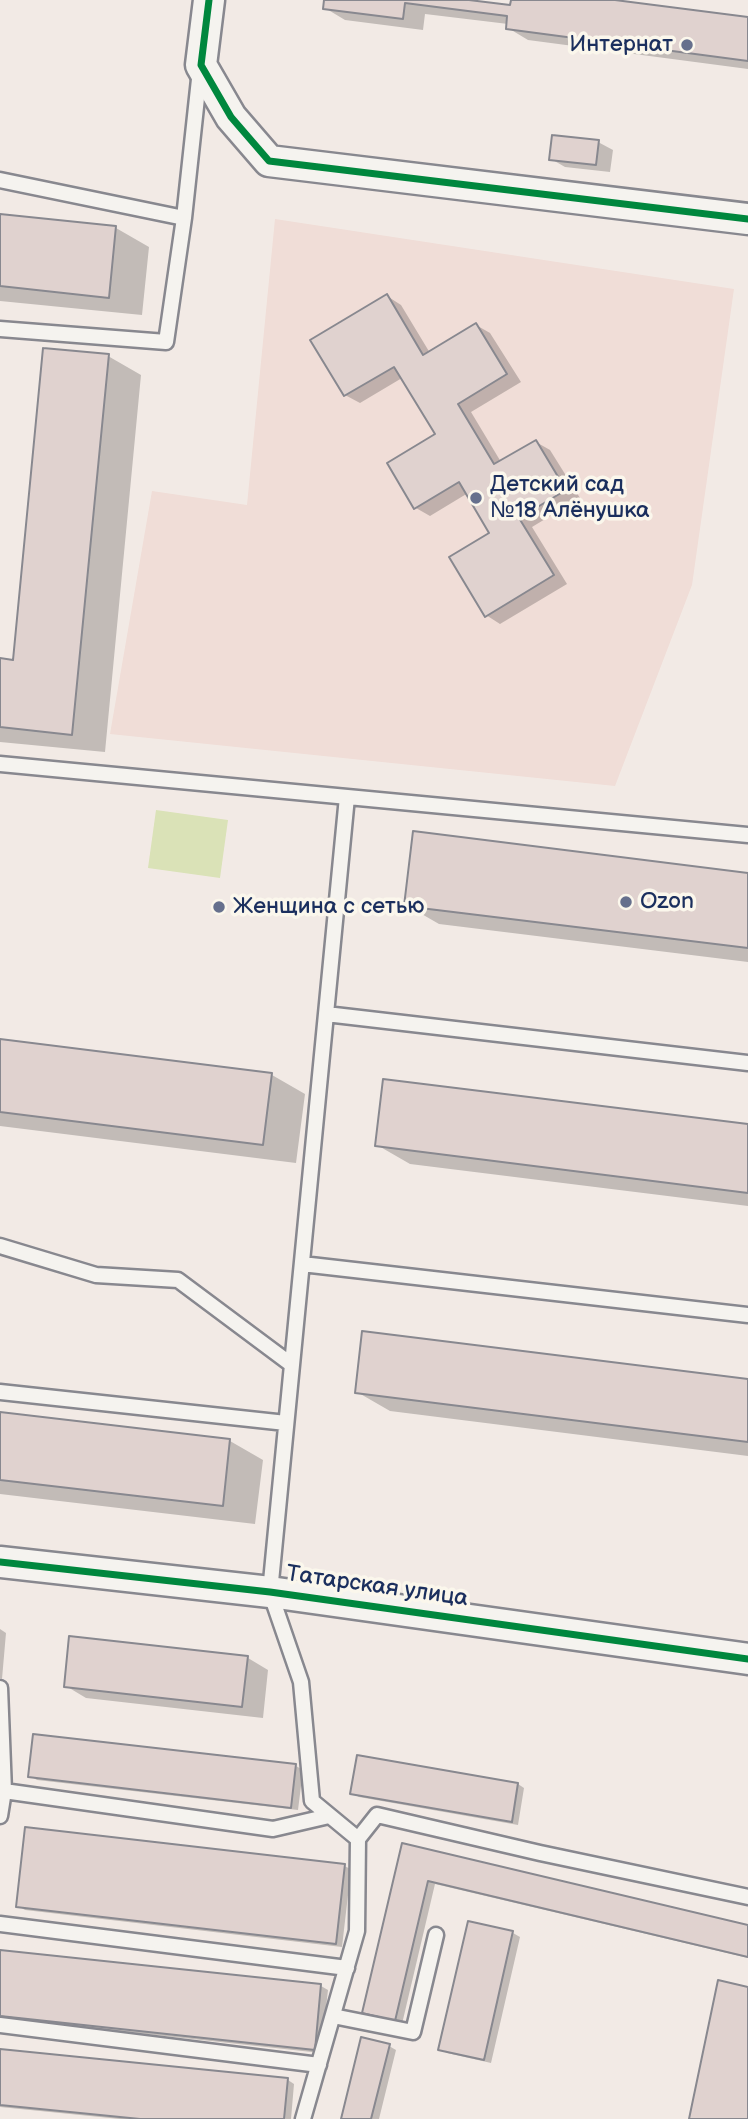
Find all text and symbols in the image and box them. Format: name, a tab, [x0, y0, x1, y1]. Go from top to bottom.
place label: Интернат	[569, 31, 673, 59]
marker: Интернат	[679, 37, 695, 53]
place label: Детский сад №18 Алёнушка	[490, 471, 650, 525]
marker: Детский сад №18 Алёнушка	[468, 490, 484, 506]
place label: Ozon	[640, 888, 694, 916]
place label: Женщина с сетью	[233, 893, 424, 921]
marker: Ozon	[618, 894, 634, 910]
marker: Женщина с сетью	[211, 899, 227, 915]
street label: Татарская улица	[284, 1561, 470, 1613]

